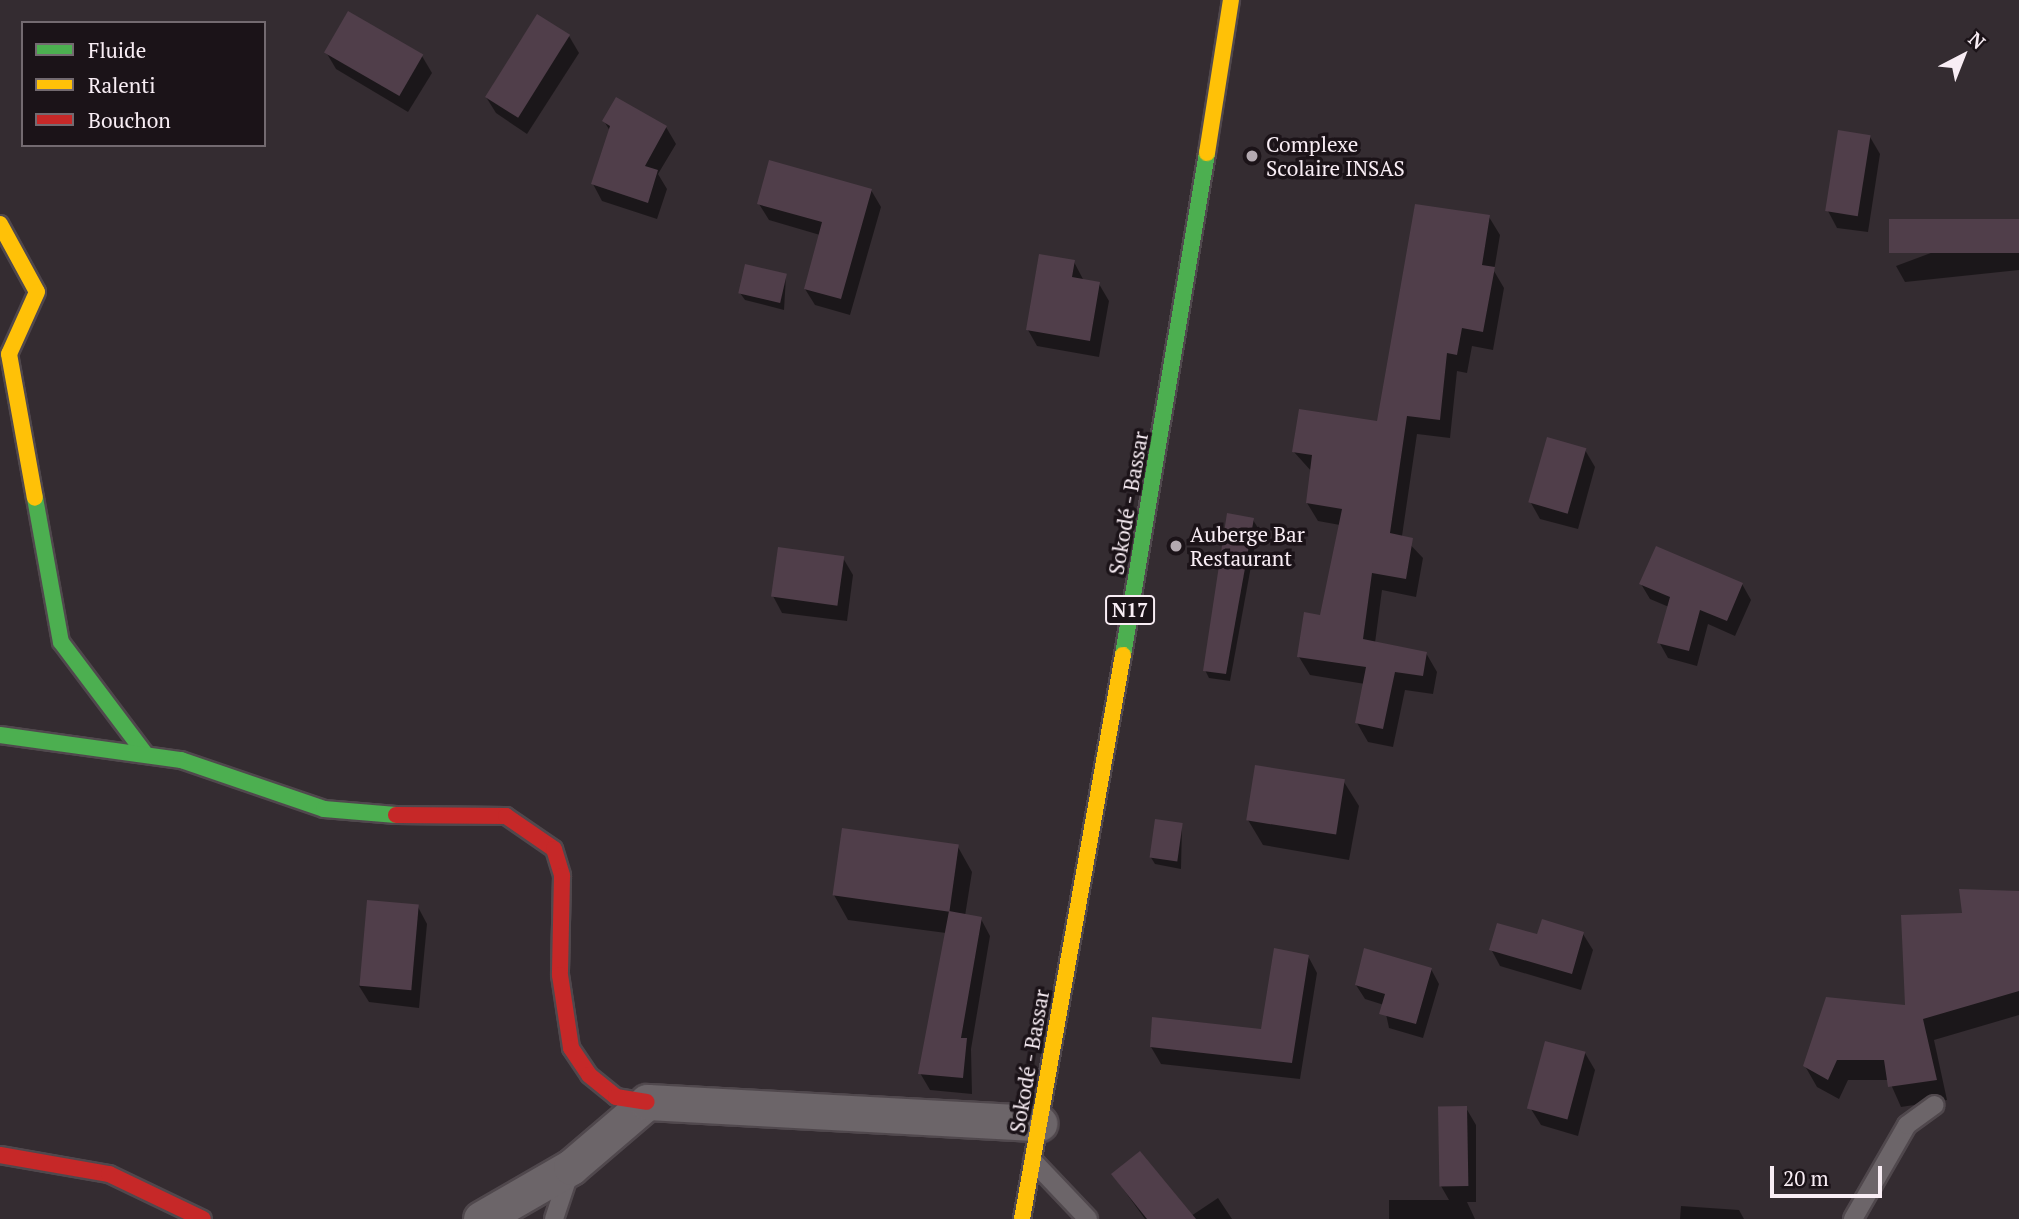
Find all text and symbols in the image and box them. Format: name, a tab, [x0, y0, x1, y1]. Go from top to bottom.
legend	[21, 21, 266, 147]
north arrow	[1928, 21, 1998, 91]
text: N	[1964, 26, 1991, 54]
text: Fluide	[88, 36, 146, 64]
text: Ralenti	[88, 71, 155, 99]
text: Bouchon	[88, 106, 171, 134]
place label: Complexe Scolaire INSAS	[1266, 131, 1405, 181]
marker: Complexe Scolaire INSAS	[1244, 148, 1260, 164]
street label: Sokodé - Bassar	[1103, 429, 1153, 577]
place label: Auberge Bar Restaurant	[1190, 521, 1305, 571]
marker: Auberge Bar Restaurant	[1168, 538, 1184, 554]
road number: N17	[1104, 594, 1156, 625]
street label: Sokodé - Bassar	[1004, 987, 1054, 1135]
scale bar	[1774, 1152, 1886, 1196]
text: 20 m	[1783, 1164, 1829, 1192]

